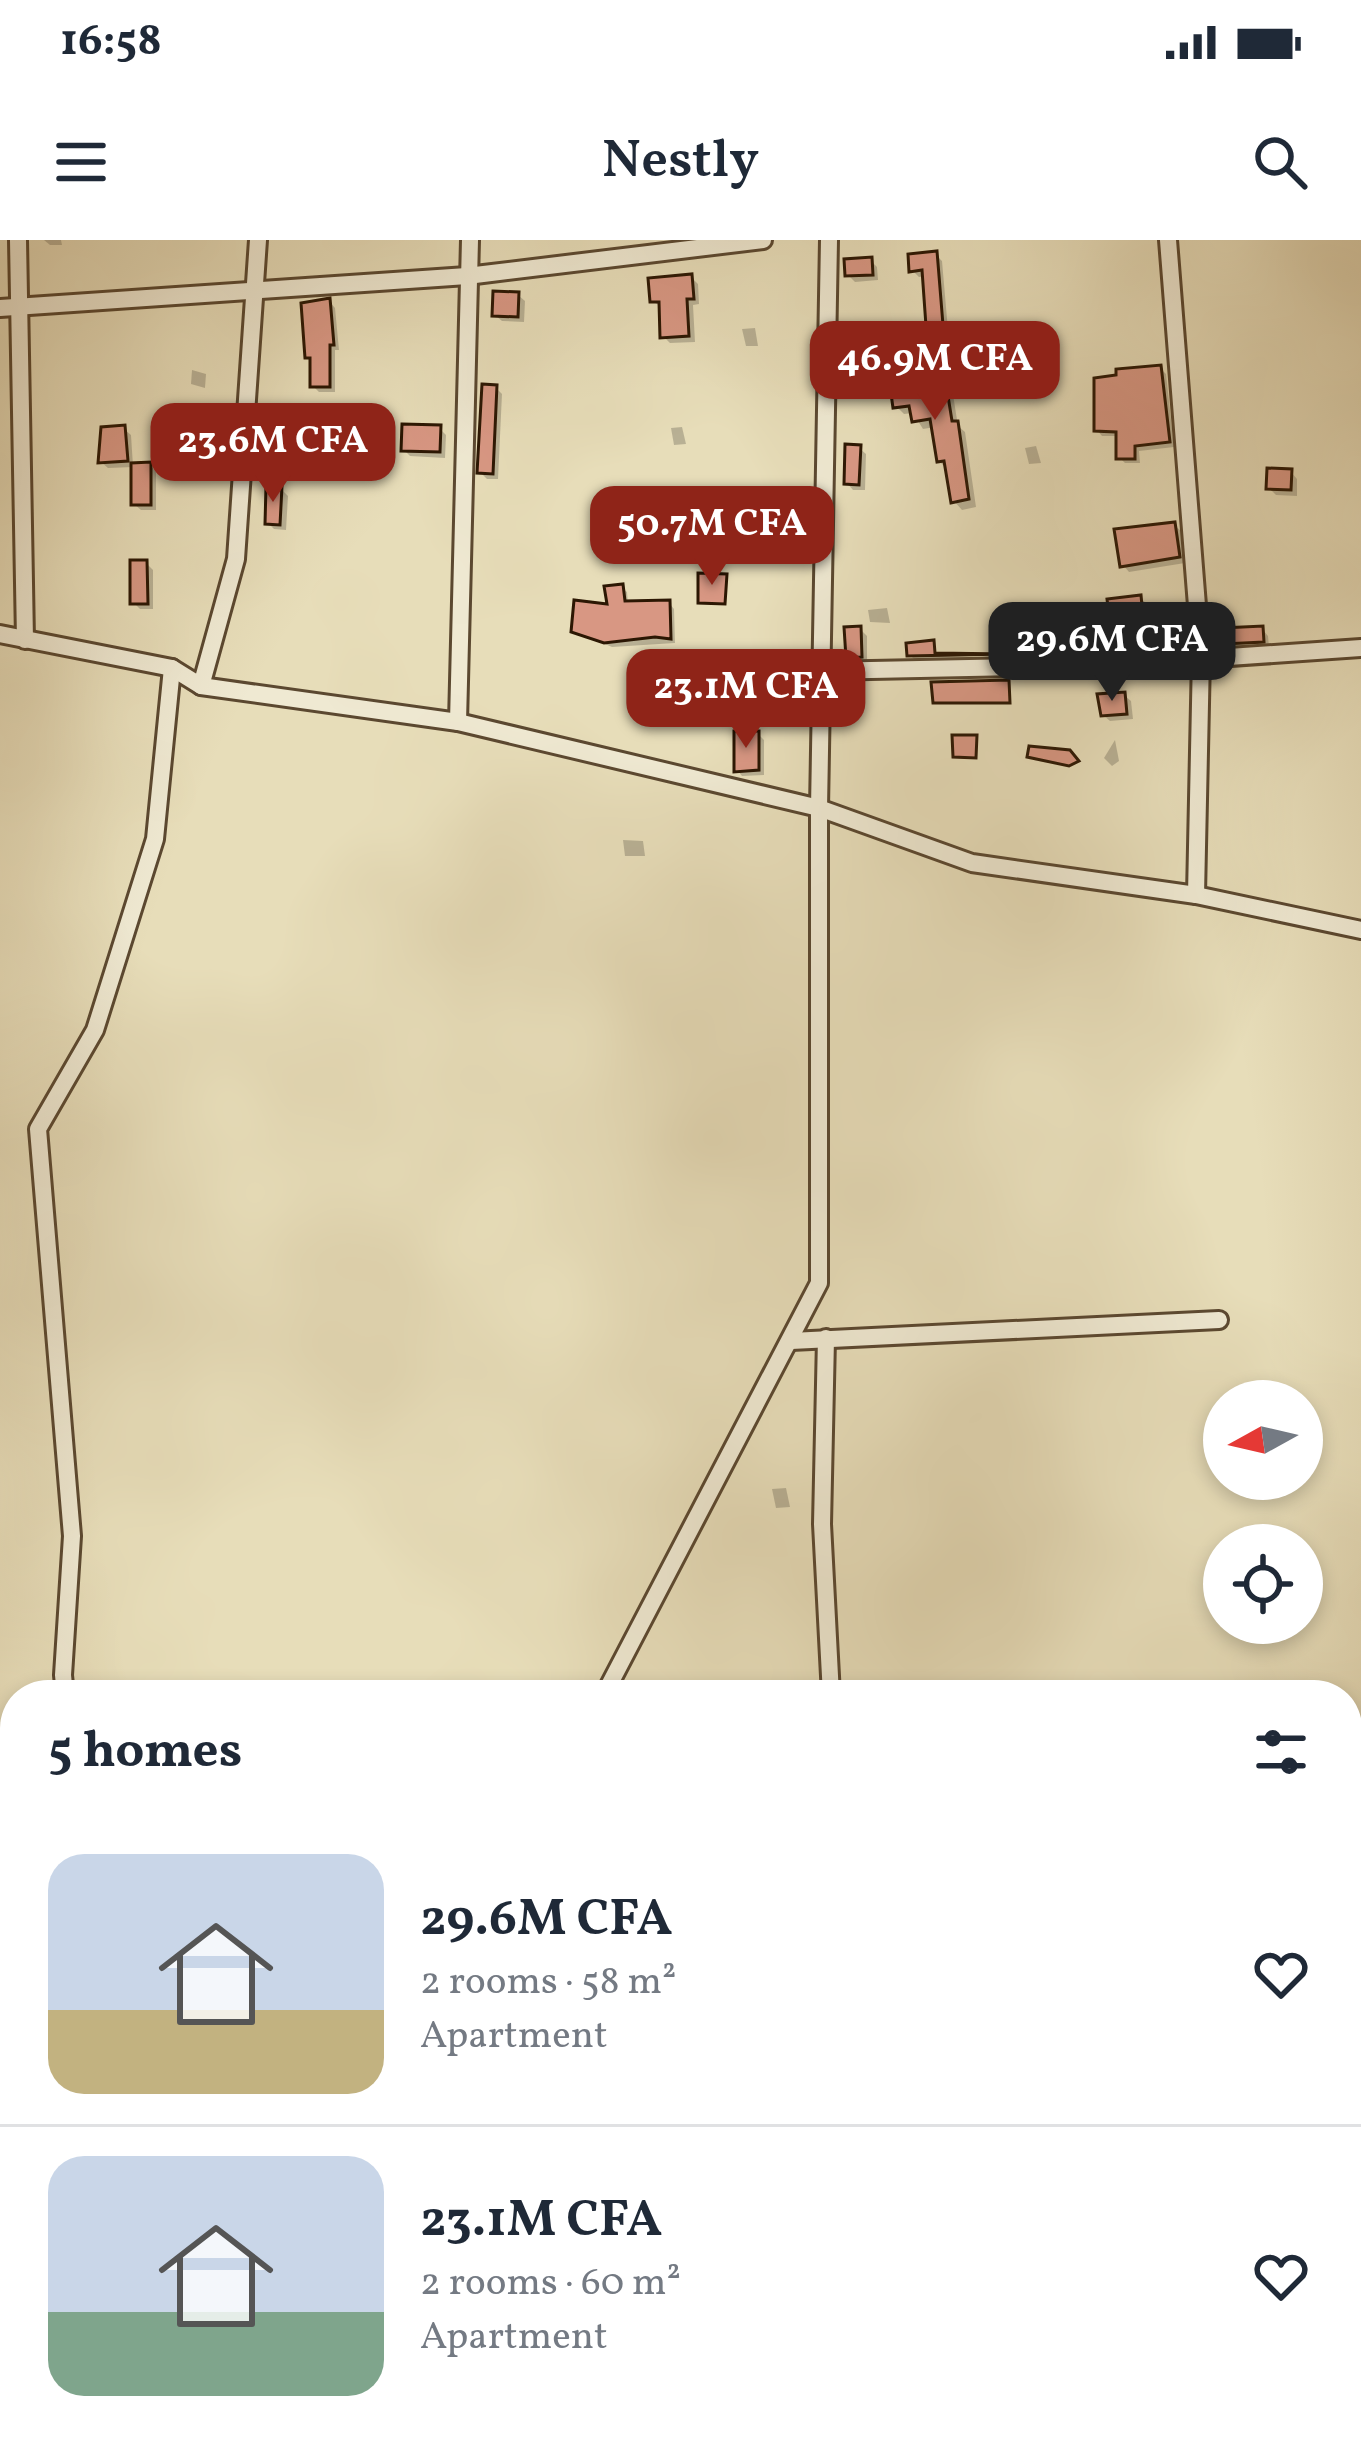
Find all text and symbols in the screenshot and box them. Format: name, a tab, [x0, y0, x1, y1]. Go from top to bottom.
text: 16:58	[60, 11, 162, 74]
text: Nestly	[602, 125, 759, 200]
icon: menu	[48, 129, 114, 195]
icon: search	[1247, 129, 1313, 195]
pin: 46.9M CFA	[798, 321, 1072, 423]
text: 46.9M CFA	[837, 333, 1033, 387]
pin: 23.6M CFA	[136, 403, 410, 505]
text: 23.6M CFA	[177, 415, 369, 469]
pin: 50.7M CFA	[575, 486, 849, 588]
text: 50.7M CFA	[617, 498, 807, 552]
pin: 29.6M CFA	[975, 602, 1249, 704]
text: 29.6M CFA	[1015, 614, 1209, 668]
pin: 23.1M CFA	[609, 649, 883, 751]
text: 23.1M CFA	[653, 661, 839, 715]
north arrow	[1203, 1380, 1323, 1500]
map controls	[1203, 1380, 1323, 1644]
button: locate	[1203, 1524, 1323, 1644]
text: 5 homes	[48, 1717, 242, 1788]
icon: filters	[1248, 1719, 1314, 1785]
text: 29.6M CFA	[420, 1885, 672, 1956]
icon: home	[144, 1902, 288, 2046]
icon: heart	[1248, 1941, 1314, 2007]
text: 2 rooms · 58 m²	[420, 1956, 676, 2010]
text: Apartment	[420, 2010, 608, 2064]
text: 23.1M CFA	[420, 2186, 662, 2257]
icon: home	[144, 2204, 288, 2348]
icon: heart	[1248, 2243, 1314, 2309]
text: 2 rooms · 60 m²	[420, 2257, 681, 2311]
text: Apartment	[420, 2311, 608, 2365]

